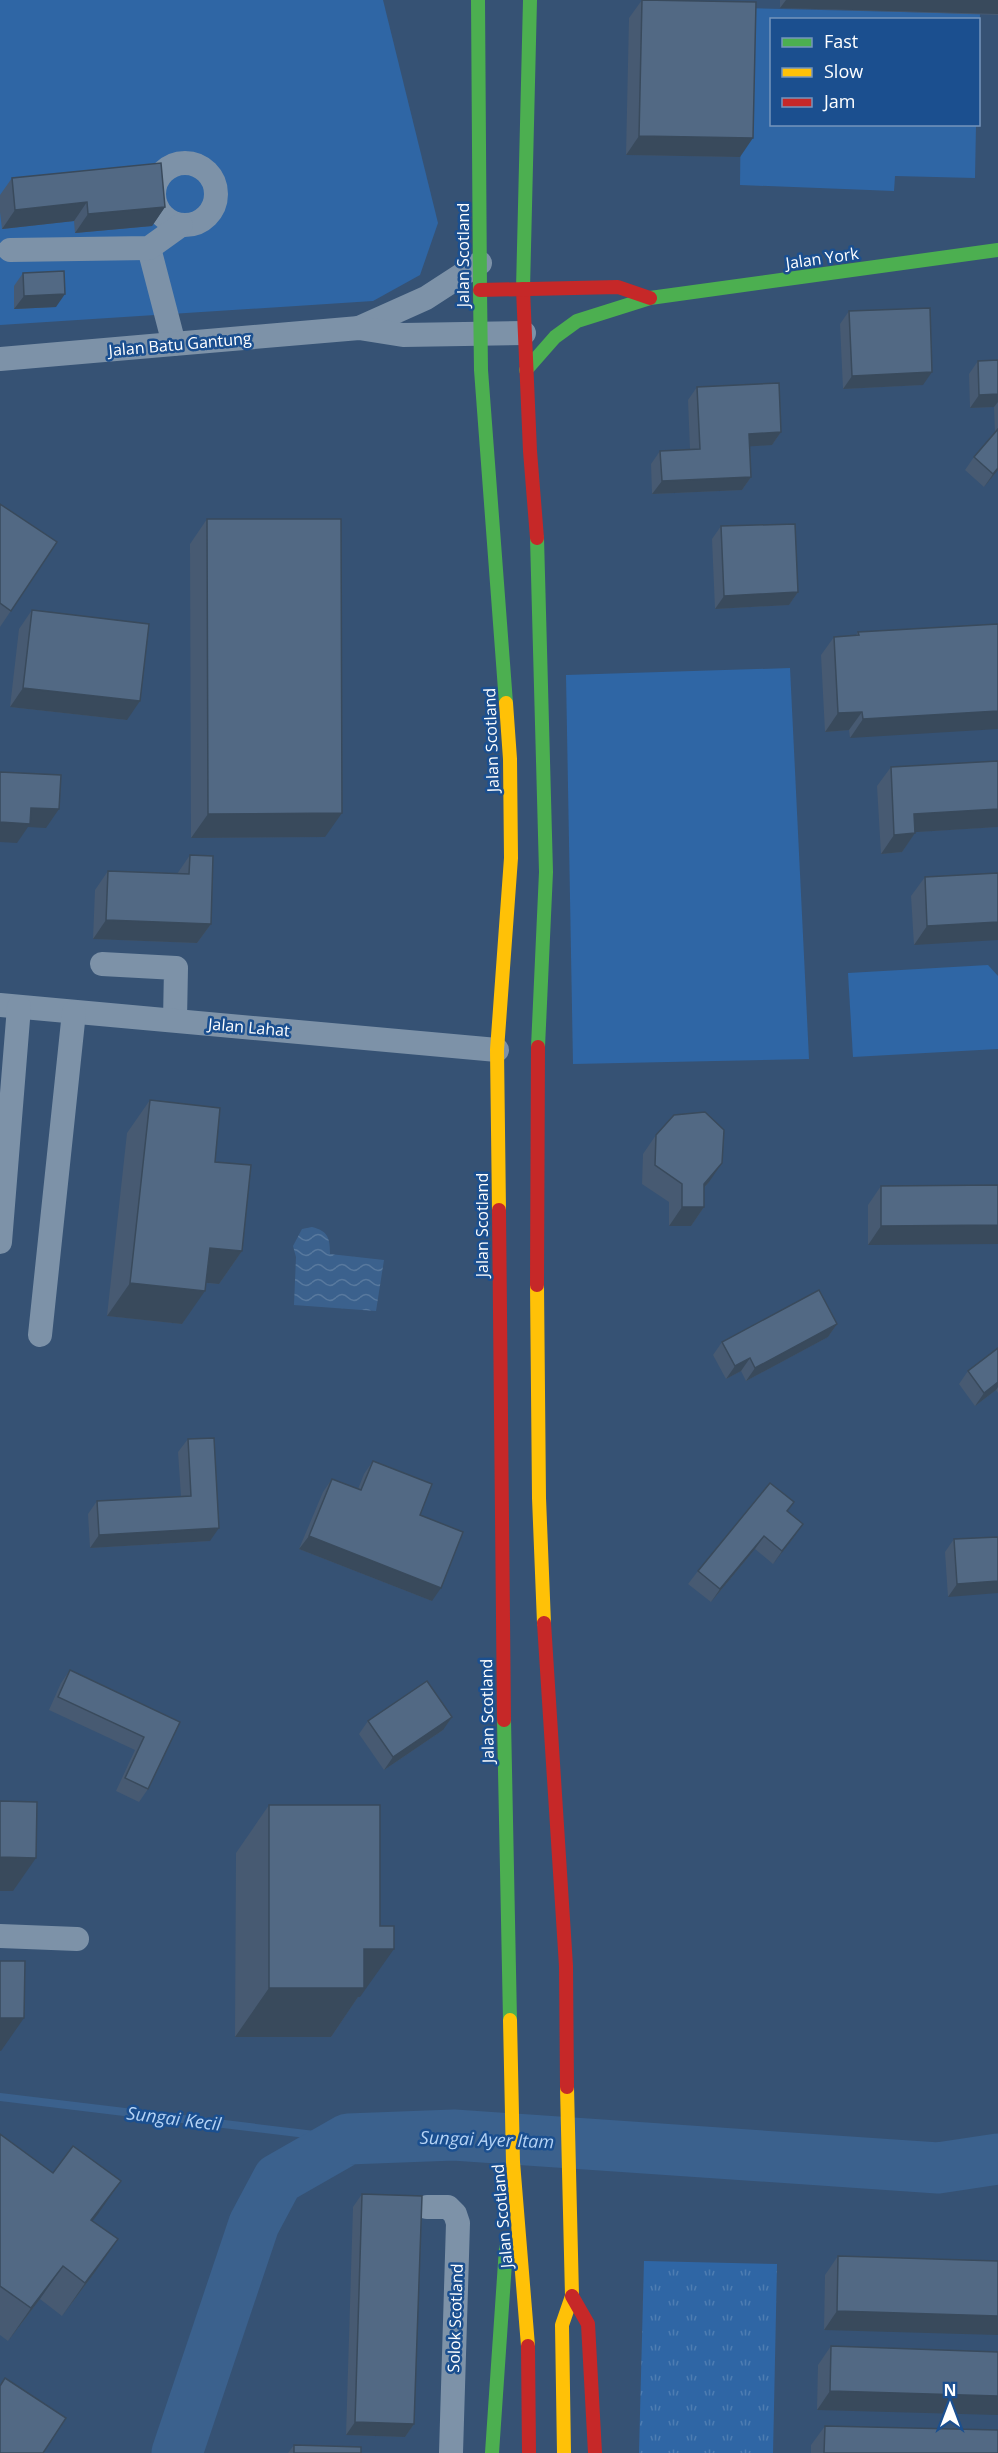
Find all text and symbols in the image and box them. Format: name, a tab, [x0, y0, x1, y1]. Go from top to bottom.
legend	[770, 18, 980, 126]
text: Fast	[824, 29, 858, 53]
text: Slow	[824, 59, 863, 83]
text: Jam	[822, 89, 856, 113]
street label: Jalan Scotland	[452, 203, 474, 309]
street label: Jalan York	[782, 242, 861, 274]
street label: Jalan Batu Gantung	[106, 327, 253, 361]
street label: Jalan Scotland	[478, 687, 504, 795]
street label: Jalan Lahat	[205, 1012, 291, 1042]
street label: Jalan Scotland	[471, 1173, 493, 1279]
street label: Jalan Scotland	[475, 1659, 499, 1765]
water label: Sungai Kecil	[125, 2100, 223, 2136]
water label: Sungai Ayer Itam	[419, 2125, 555, 2153]
street label: Jalan Scotland	[486, 2163, 518, 2271]
street label: Solok Scotland	[442, 2263, 468, 2373]
north arrow	[920, 2375, 980, 2435]
text: N	[943, 2379, 957, 2401]

